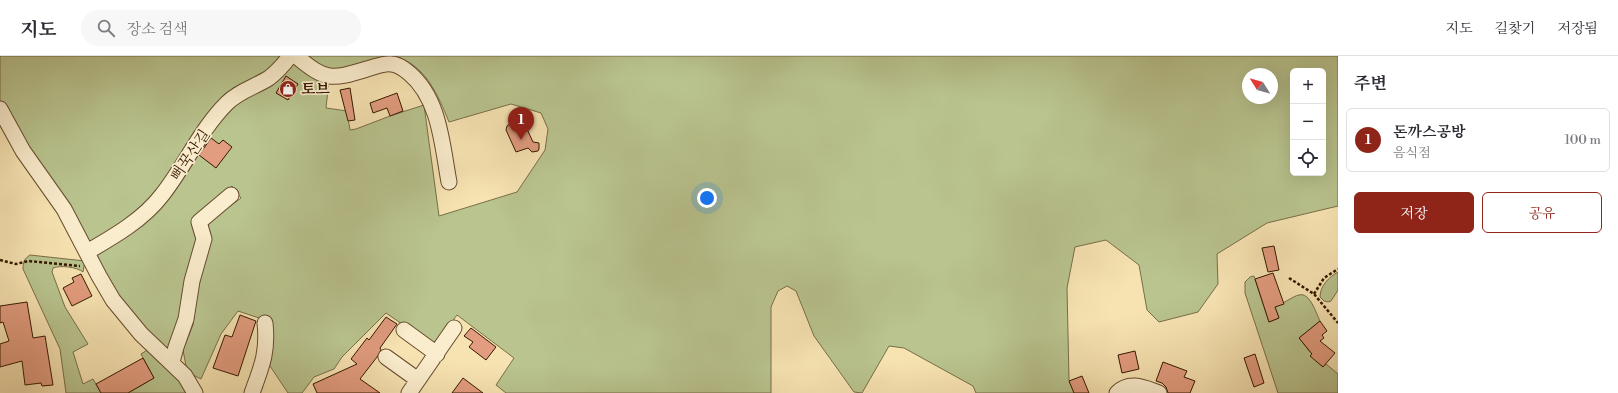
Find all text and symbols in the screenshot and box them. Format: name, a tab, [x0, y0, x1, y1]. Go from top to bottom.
search box	[81, 10, 361, 46]
icon: search	[95, 17, 117, 39]
text: 지도	[20, 18, 57, 42]
text: 장소 검색	[127, 20, 188, 39]
text: 지도	[1446, 20, 1473, 38]
text: 길찾기	[1495, 20, 1535, 38]
text: 저장됨	[1557, 20, 1598, 38]
north arrow	[1242, 68, 1278, 104]
map controls	[1290, 68, 1326, 176]
button: +	[1290, 68, 1326, 104]
text: 주변	[1354, 73, 1387, 95]
shop icon: 토브	[278, 79, 298, 99]
place label: 토브	[301, 80, 330, 99]
button: −	[1290, 104, 1326, 140]
pin: 1	[508, 107, 534, 140]
text: 돈까스공방	[1393, 123, 1465, 142]
street label: 뻐꾹산길	[166, 126, 214, 185]
text: 1	[1365, 132, 1371, 148]
text: 100 m	[1565, 132, 1601, 148]
button: locate	[1290, 140, 1326, 176]
text: 음식점	[1393, 145, 1431, 161]
your location	[697, 188, 717, 208]
button: 저장	[1354, 192, 1474, 233]
button: 공유	[1482, 192, 1602, 233]

